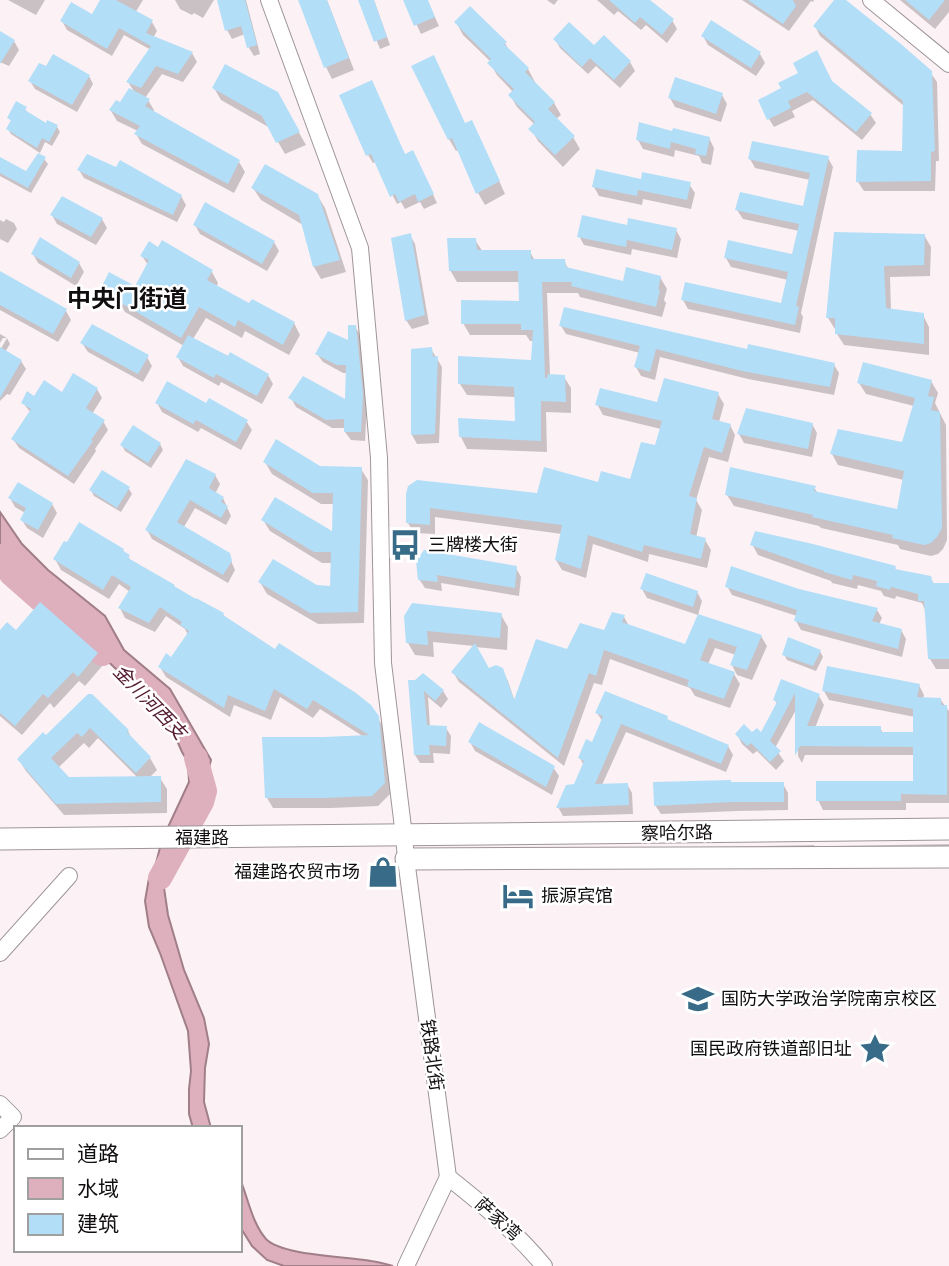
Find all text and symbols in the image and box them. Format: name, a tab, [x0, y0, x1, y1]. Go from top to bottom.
district label: 中央门街道	[67, 285, 187, 312]
bus stop icon: 三牌楼大街	[388, 528, 422, 562]
place label: 三牌楼大街	[428, 535, 518, 555]
water label: 金川河西支	[109, 661, 192, 745]
street label: 察哈尔路	[641, 822, 713, 844]
street label: 福建路	[175, 828, 229, 848]
shop icon: 福建路农贸市场	[366, 855, 400, 889]
place label: 福建路农贸市场	[234, 862, 360, 882]
hotel icon: 振源宾馆	[501, 879, 535, 913]
place label: 振源宾馆	[541, 886, 613, 906]
school or university icon: 国防大学政治学院南京校区	[681, 982, 715, 1016]
place label: 国防大学政治学院南京校区	[721, 989, 937, 1009]
street label: 铁路北街	[417, 1018, 447, 1092]
place icon: 国民政府铁道部旧址	[858, 1032, 892, 1066]
place label: 国民政府铁道部旧址	[690, 1039, 852, 1059]
legend	[14, 1126, 242, 1252]
text: 道路	[77, 1142, 119, 1165]
text: 水域	[77, 1177, 119, 1200]
street label: 萨家湾	[471, 1194, 525, 1244]
text: 建筑	[77, 1212, 119, 1235]

